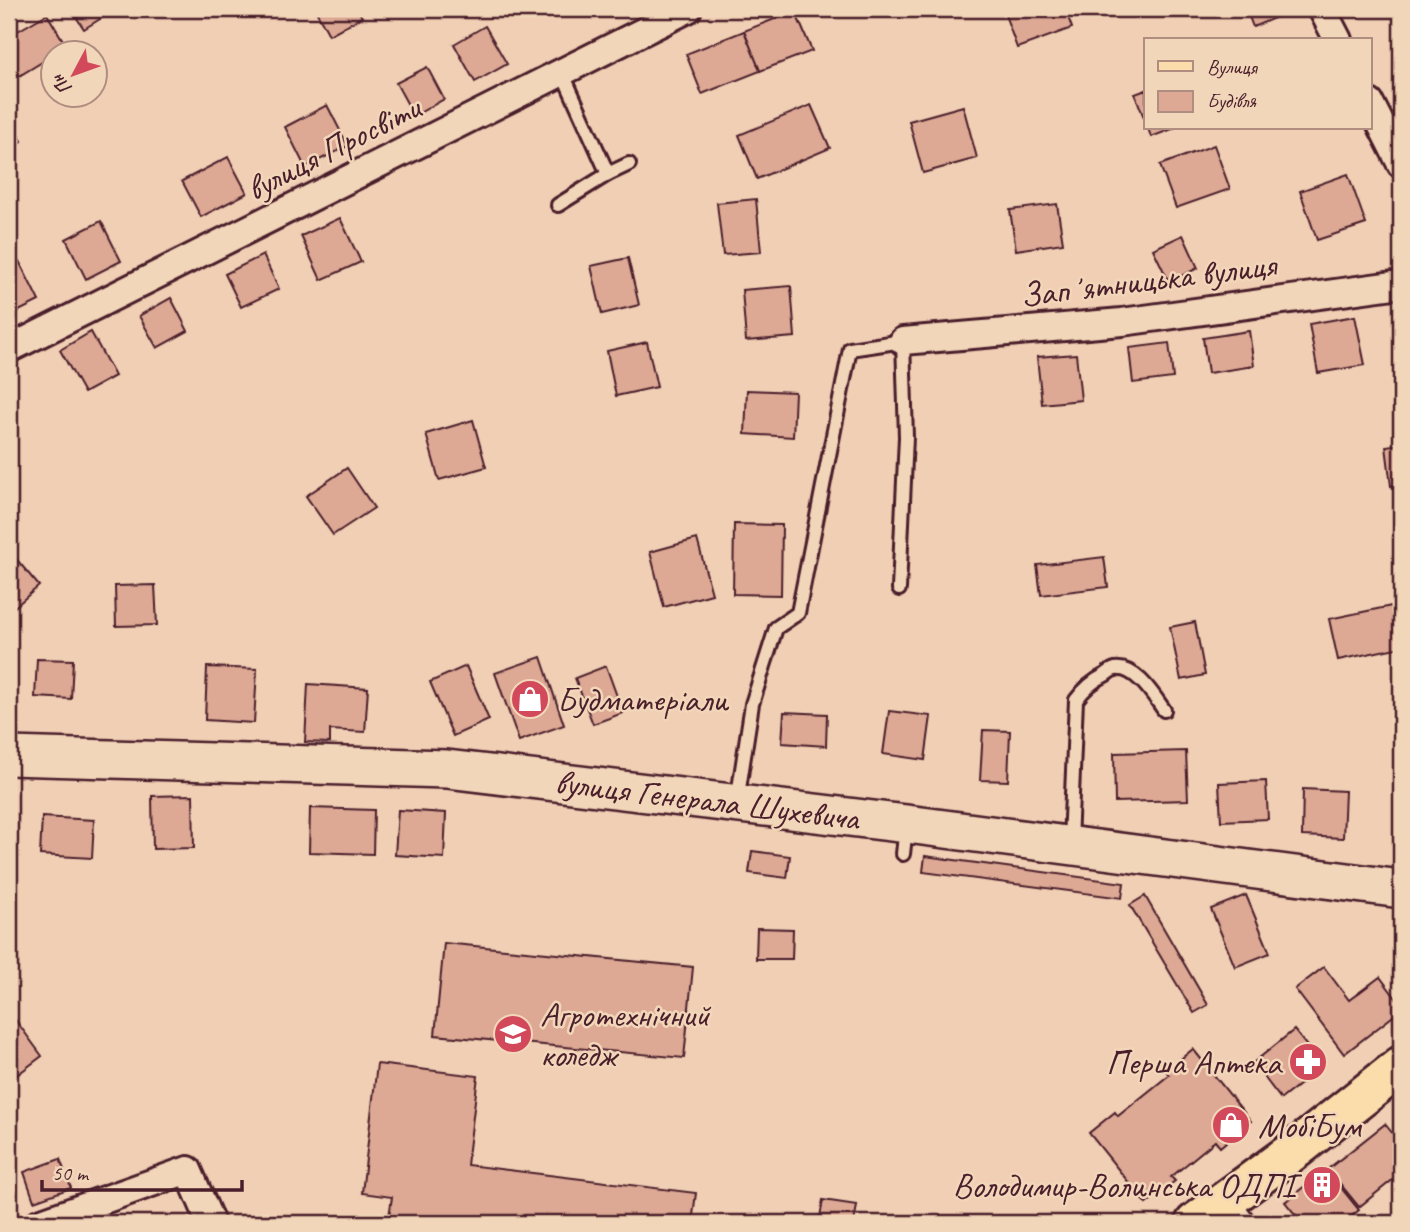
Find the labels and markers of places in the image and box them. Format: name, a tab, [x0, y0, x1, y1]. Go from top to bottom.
place label: Будматеріали	[557, 677, 730, 722]
shop icon: Будматеріали	[509, 678, 551, 720]
place label: Агротехнічний коледж	[540, 992, 712, 1077]
school or university icon: Агротехнічний коледж	[492, 1013, 534, 1055]
place label: Перша Аптека	[1106, 1040, 1284, 1085]
pharmacy icon: Перша Аптека	[1287, 1041, 1329, 1083]
place label: МобіБум	[1258, 1103, 1363, 1148]
shop icon: МобіБум	[1210, 1104, 1252, 1146]
place label: Володимир-Волинська ОДПІ	[953, 1163, 1303, 1208]
building icon: Володимир-Волинська ОДПІ	[1301, 1164, 1343, 1206]

